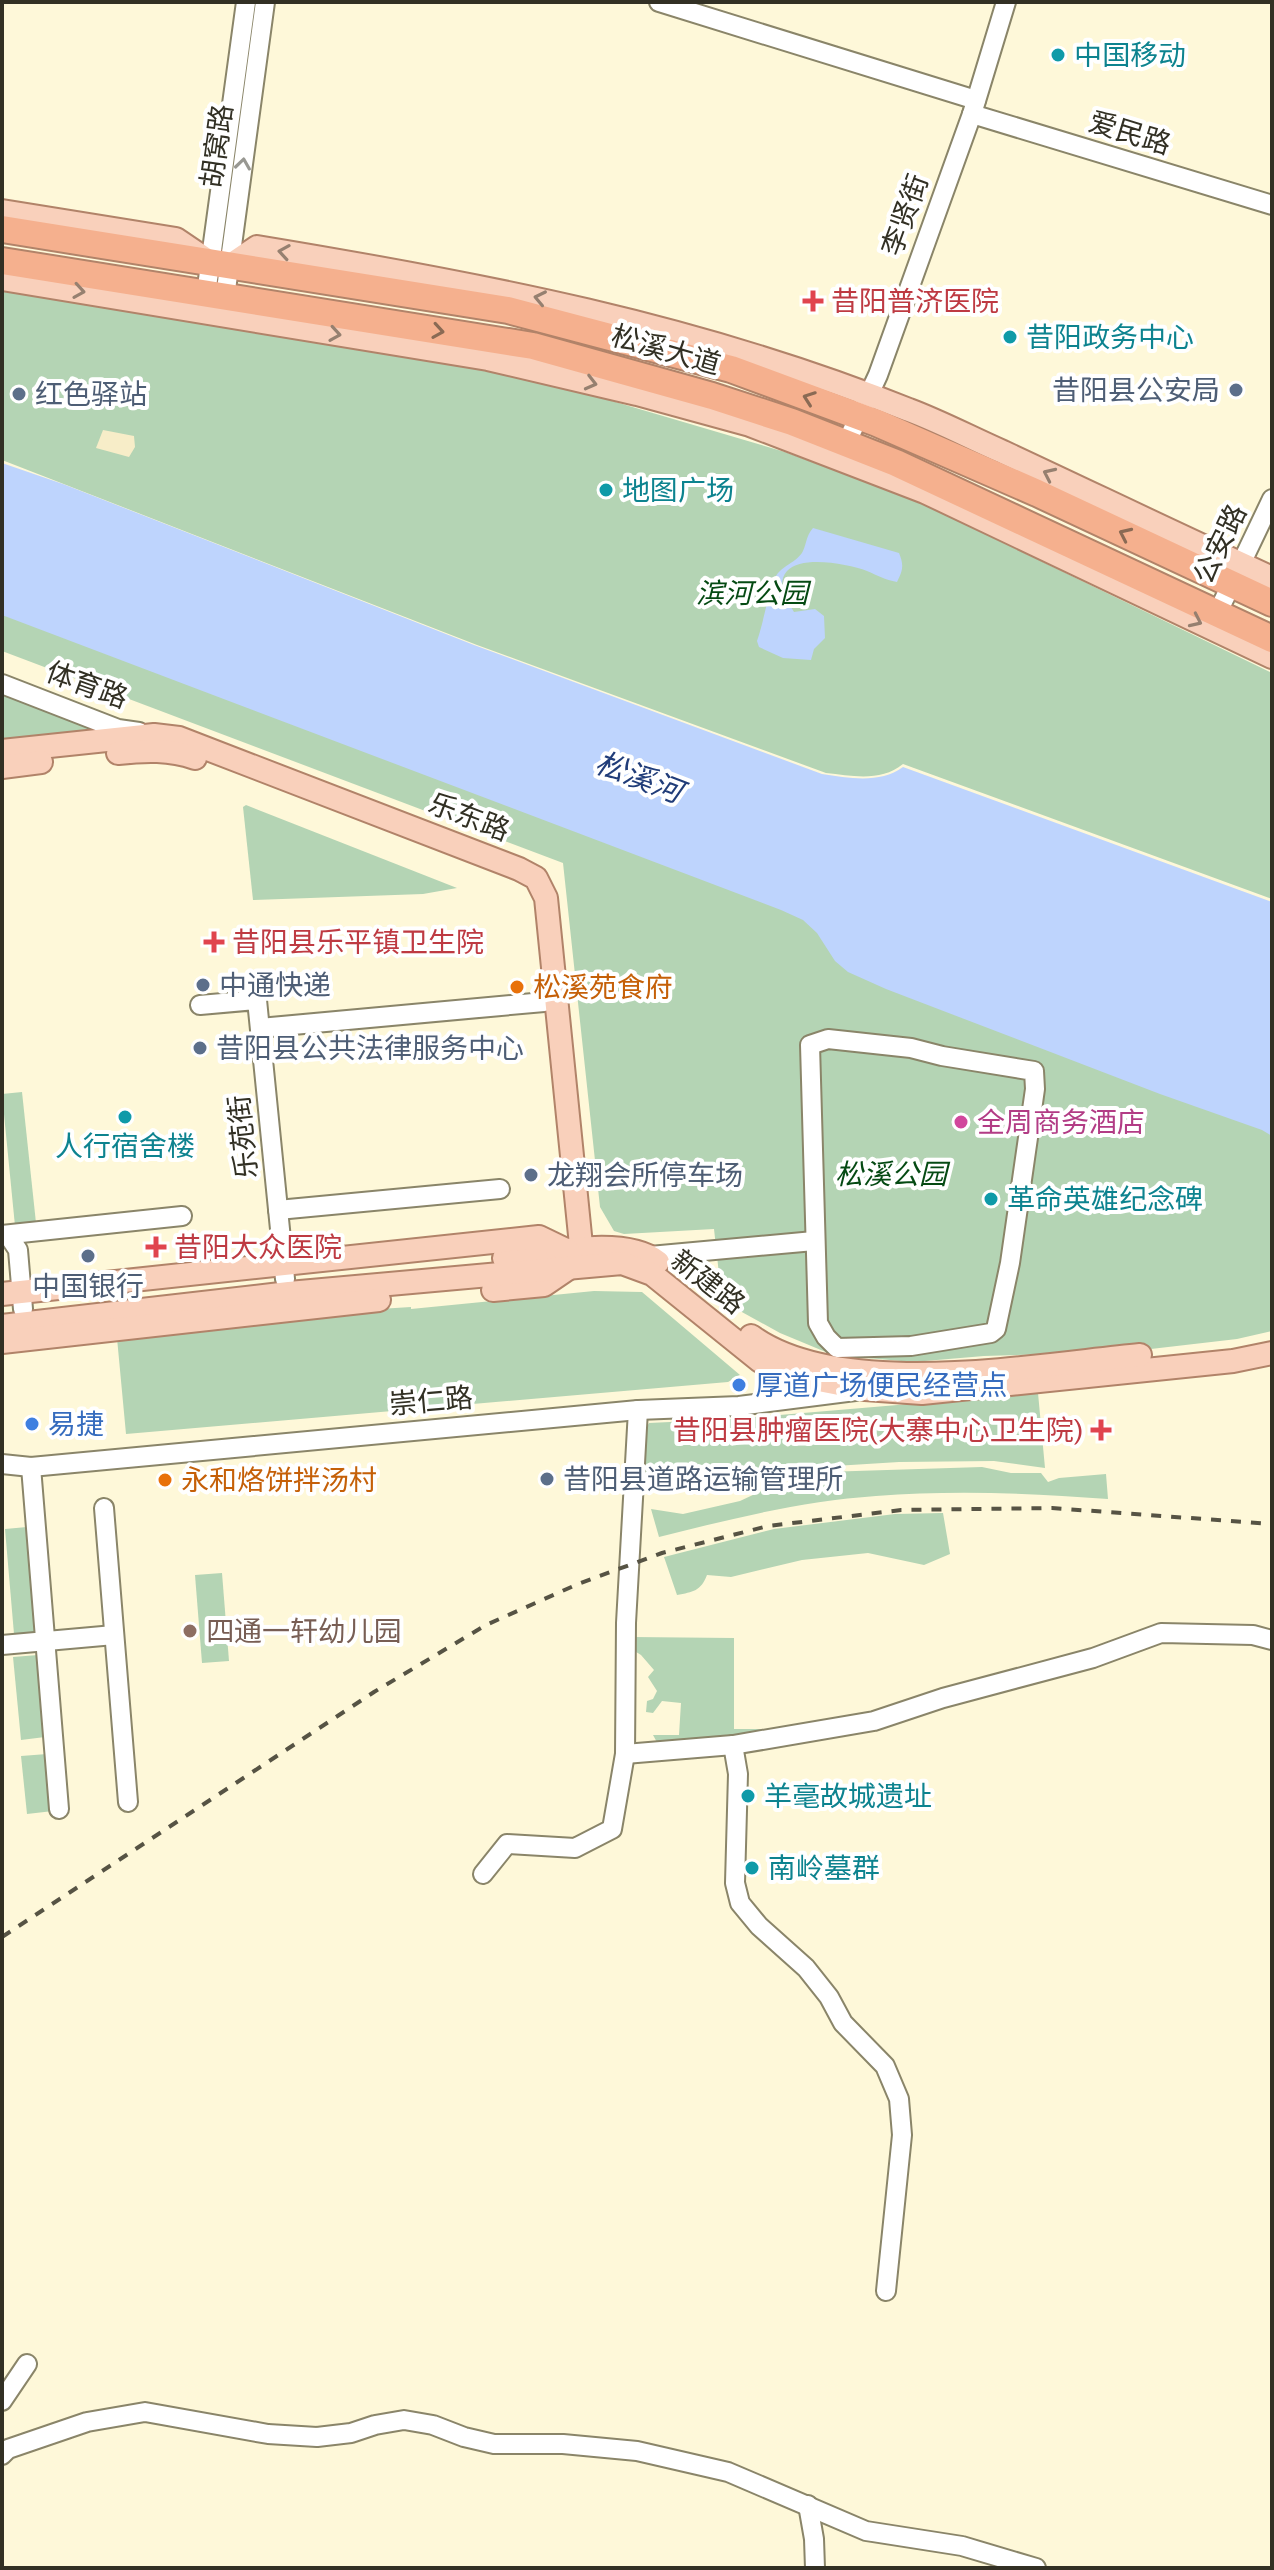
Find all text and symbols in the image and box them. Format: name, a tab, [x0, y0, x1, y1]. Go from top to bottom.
place label: 中国移动	[1074, 39, 1186, 72]
marker: 中国移动	[1049, 46, 1067, 64]
street label: 胡窝路	[195, 102, 239, 190]
street label: 爱民路	[1085, 105, 1175, 161]
one-way arrow	[234, 157, 251, 171]
street label: 李贤街	[875, 170, 935, 260]
one-way arrow	[277, 244, 291, 261]
one-way arrow	[72, 282, 86, 299]
place label: 昔阳普济医院	[831, 285, 999, 318]
one-way arrow	[534, 290, 547, 307]
marker: 昔阳普济医院	[802, 290, 824, 312]
street label: 松溪大道	[608, 319, 724, 381]
place label: 昔阳政务中心	[1026, 321, 1194, 354]
one-way arrow	[432, 322, 445, 339]
one-way arrow	[329, 325, 342, 342]
marker: 昔阳政务中心	[1001, 328, 1019, 346]
one-way arrow	[583, 373, 597, 390]
place label: 昔阳县公安局	[1052, 374, 1220, 407]
place label: 红色驿站	[35, 378, 147, 411]
marker: 昔阳县公安局	[1227, 381, 1245, 399]
marker: 红色驿站	[10, 385, 28, 403]
one-way arrow	[803, 391, 817, 408]
one-way arrow	[1043, 468, 1057, 484]
place label: 地图广场	[622, 474, 734, 507]
marker: 地图广场	[597, 481, 615, 499]
street label: 公安路	[1187, 499, 1253, 589]
one-way arrow	[1119, 528, 1134, 544]
park label: 滨河公园	[696, 577, 812, 610]
one-way arrow	[1187, 611, 1202, 627]
street label: 体育路	[42, 655, 132, 715]
water label: 松溪河	[591, 745, 692, 811]
street label: 乐东路	[424, 787, 514, 847]
place label: 昔阳县乐平镇卫生院	[232, 926, 484, 959]
marker: 昔阳县乐平镇卫生院	[203, 931, 225, 953]
place label: 中通快递	[219, 969, 331, 1002]
place label: 松溪苑食府	[533, 971, 673, 1004]
marker: 中通快递	[194, 976, 212, 994]
marker: 松溪苑食府	[508, 978, 526, 996]
place label: 昔阳县公共法律服务中心	[216, 1032, 524, 1065]
marker: 昔阳县公共法律服务中心	[191, 1039, 209, 1057]
street label: 乐苑街	[222, 1093, 264, 1181]
place label: 全周商务酒店	[977, 1106, 1145, 1139]
marker: 人行宿舍楼	[116, 1108, 134, 1126]
marker: 全周商务酒店	[952, 1113, 970, 1131]
place label: 人行宿舍楼	[55, 1130, 195, 1163]
park label: 松溪公园	[835, 1158, 951, 1191]
place label: 龙翔会所停车场	[547, 1159, 743, 1192]
marker: 龙翔会所停车场	[522, 1166, 540, 1184]
place label: 革命英雄纪念碑	[1007, 1183, 1203, 1216]
marker: 革命英雄纪念碑	[982, 1190, 1000, 1208]
place label: 昔阳大众医院	[174, 1231, 342, 1264]
marker: 昔阳大众医院	[145, 1236, 167, 1258]
street label: 新建路	[665, 1243, 751, 1321]
marker: 中国银行	[79, 1247, 97, 1265]
place label: 中国银行	[32, 1270, 144, 1303]
place label: 厚道广场便民经营点	[755, 1369, 1007, 1402]
marker: 厚道广场便民经营点	[730, 1376, 748, 1394]
street label: 崇仁路	[388, 1381, 474, 1421]
place label: 易捷	[48, 1408, 104, 1441]
place label: 昔阳县肿瘤医院(大寨中心卫生院)	[673, 1414, 1083, 1447]
marker: 易捷	[23, 1415, 41, 1433]
marker: 昔阳县肿瘤医院(大寨中心卫生院)	[1090, 1419, 1112, 1441]
place label: 昔阳县道路运输管理所	[563, 1463, 843, 1496]
place label: 永和烙饼拌汤村	[181, 1464, 377, 1497]
marker: 昔阳县道路运输管理所	[538, 1470, 556, 1488]
marker: 永和烙饼拌汤村	[156, 1471, 174, 1489]
place label: 四通一轩幼儿园	[206, 1615, 402, 1648]
marker: 四通一轩幼儿园	[181, 1622, 199, 1640]
place label: 羊毫故城遗址	[764, 1780, 932, 1813]
marker: 羊毫故城遗址	[739, 1787, 757, 1805]
place label: 南岭墓群	[768, 1852, 880, 1885]
marker: 南岭墓群	[743, 1859, 761, 1877]

